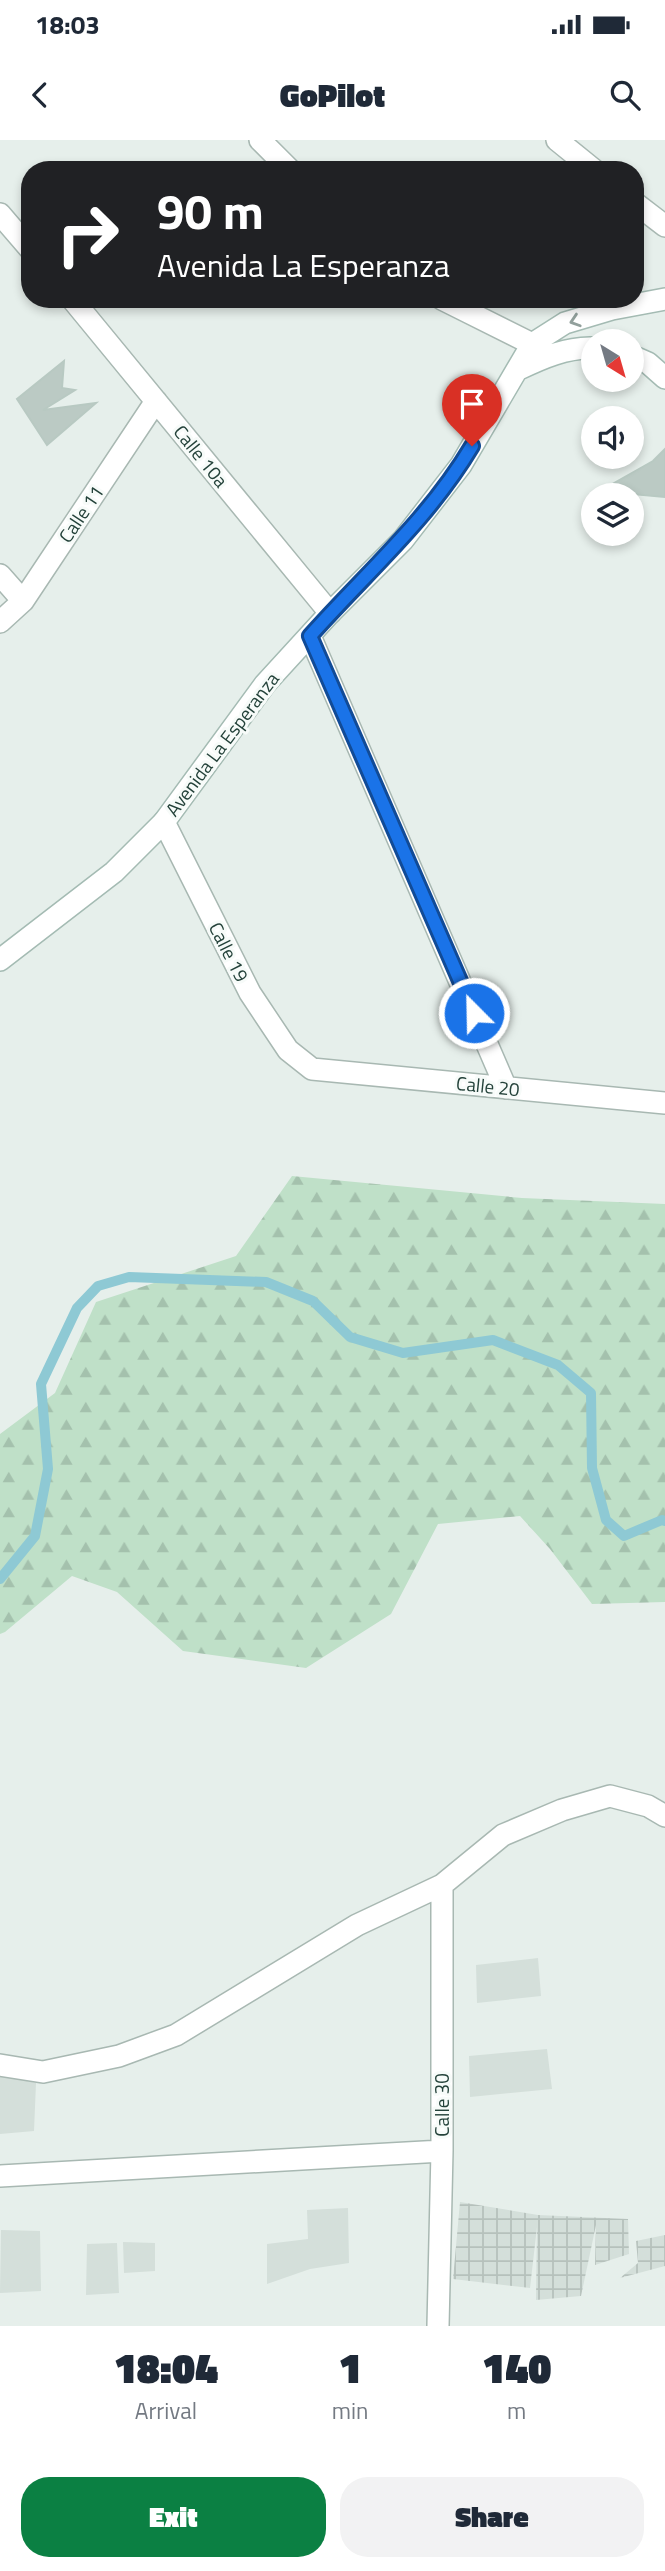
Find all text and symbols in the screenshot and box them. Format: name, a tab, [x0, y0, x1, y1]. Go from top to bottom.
text: 18:03	[35, 5, 100, 44]
text: GoPilot	[280, 71, 385, 119]
icon: back	[21, 76, 59, 114]
icon: search	[606, 76, 644, 114]
text: 90 m	[157, 173, 264, 248]
icon: right	[42, 189, 133, 280]
text: Avenida La Esperanza	[157, 241, 450, 289]
one-way arrow	[569, 312, 581, 327]
north arrow	[581, 329, 644, 392]
map controls	[581, 329, 644, 546]
pin	[442, 374, 502, 446]
icon: arrive	[453, 385, 491, 423]
button: sound	[581, 406, 644, 469]
street label: Calle 10a	[167, 418, 236, 494]
street label: Calle 11	[51, 479, 110, 548]
button: layers	[581, 483, 644, 546]
street label: Avenida La Esperanza	[158, 665, 286, 822]
street label: Calle 19	[202, 917, 257, 987]
position arrow	[437, 976, 511, 1050]
street label: Calle 20	[455, 1068, 521, 1103]
street label: Calle 30	[427, 2073, 456, 2137]
text: 18:04	[114, 2335, 218, 2399]
text: 1	[339, 2335, 362, 2399]
text: 140	[482, 2335, 551, 2399]
text: Arrival	[135, 2393, 197, 2428]
text: min	[332, 2393, 368, 2428]
text: m	[507, 2393, 526, 2428]
button: Exit	[21, 2477, 326, 2557]
button: Share	[340, 2477, 644, 2557]

